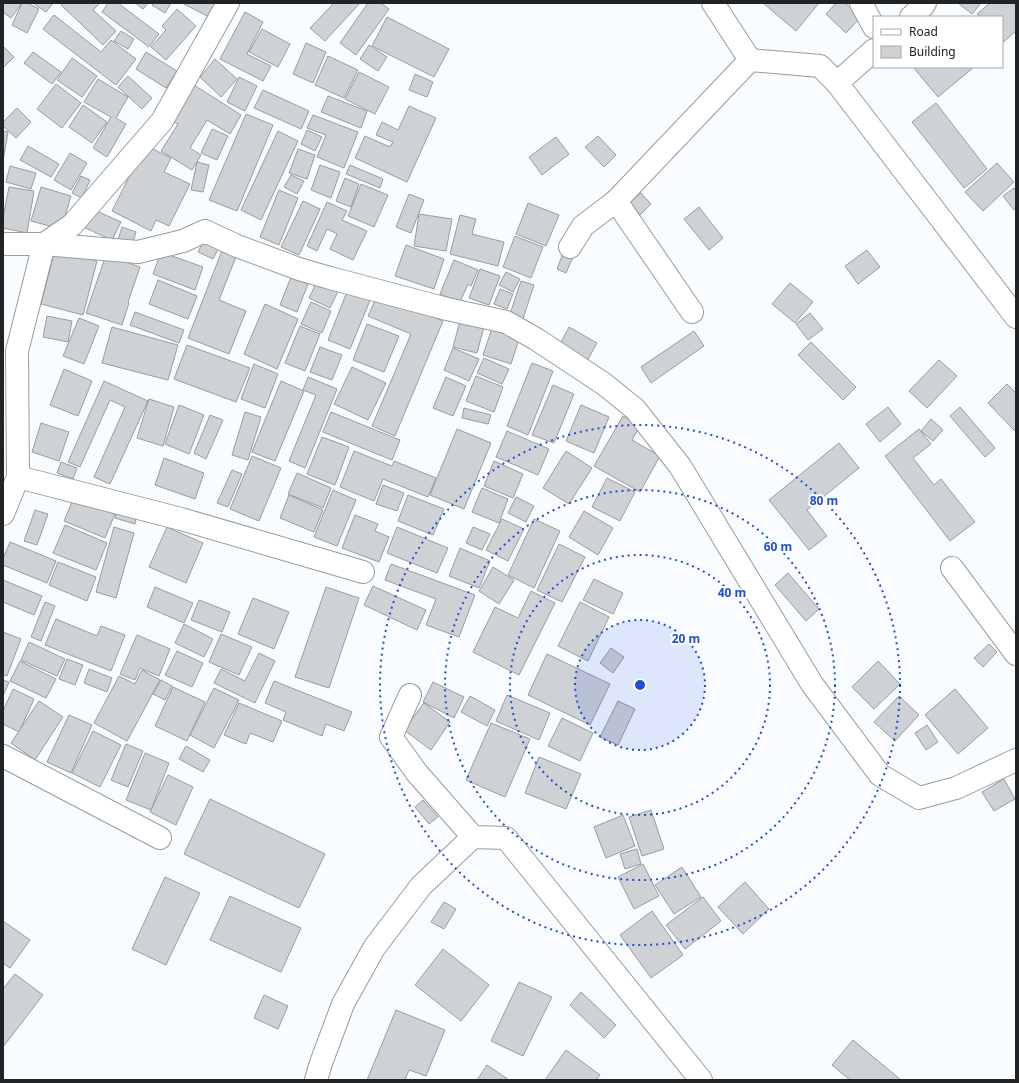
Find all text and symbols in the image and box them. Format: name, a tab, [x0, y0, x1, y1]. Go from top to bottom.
legend	[873, 16, 1003, 68]
text: Road	[909, 23, 938, 40]
text: Building	[909, 43, 956, 60]
text: 80 m	[810, 492, 838, 509]
text: 60 m	[764, 538, 792, 555]
text: 40 m	[718, 584, 746, 601]
text: 20 m	[672, 630, 700, 647]
centre of rings	[633, 678, 647, 692]

